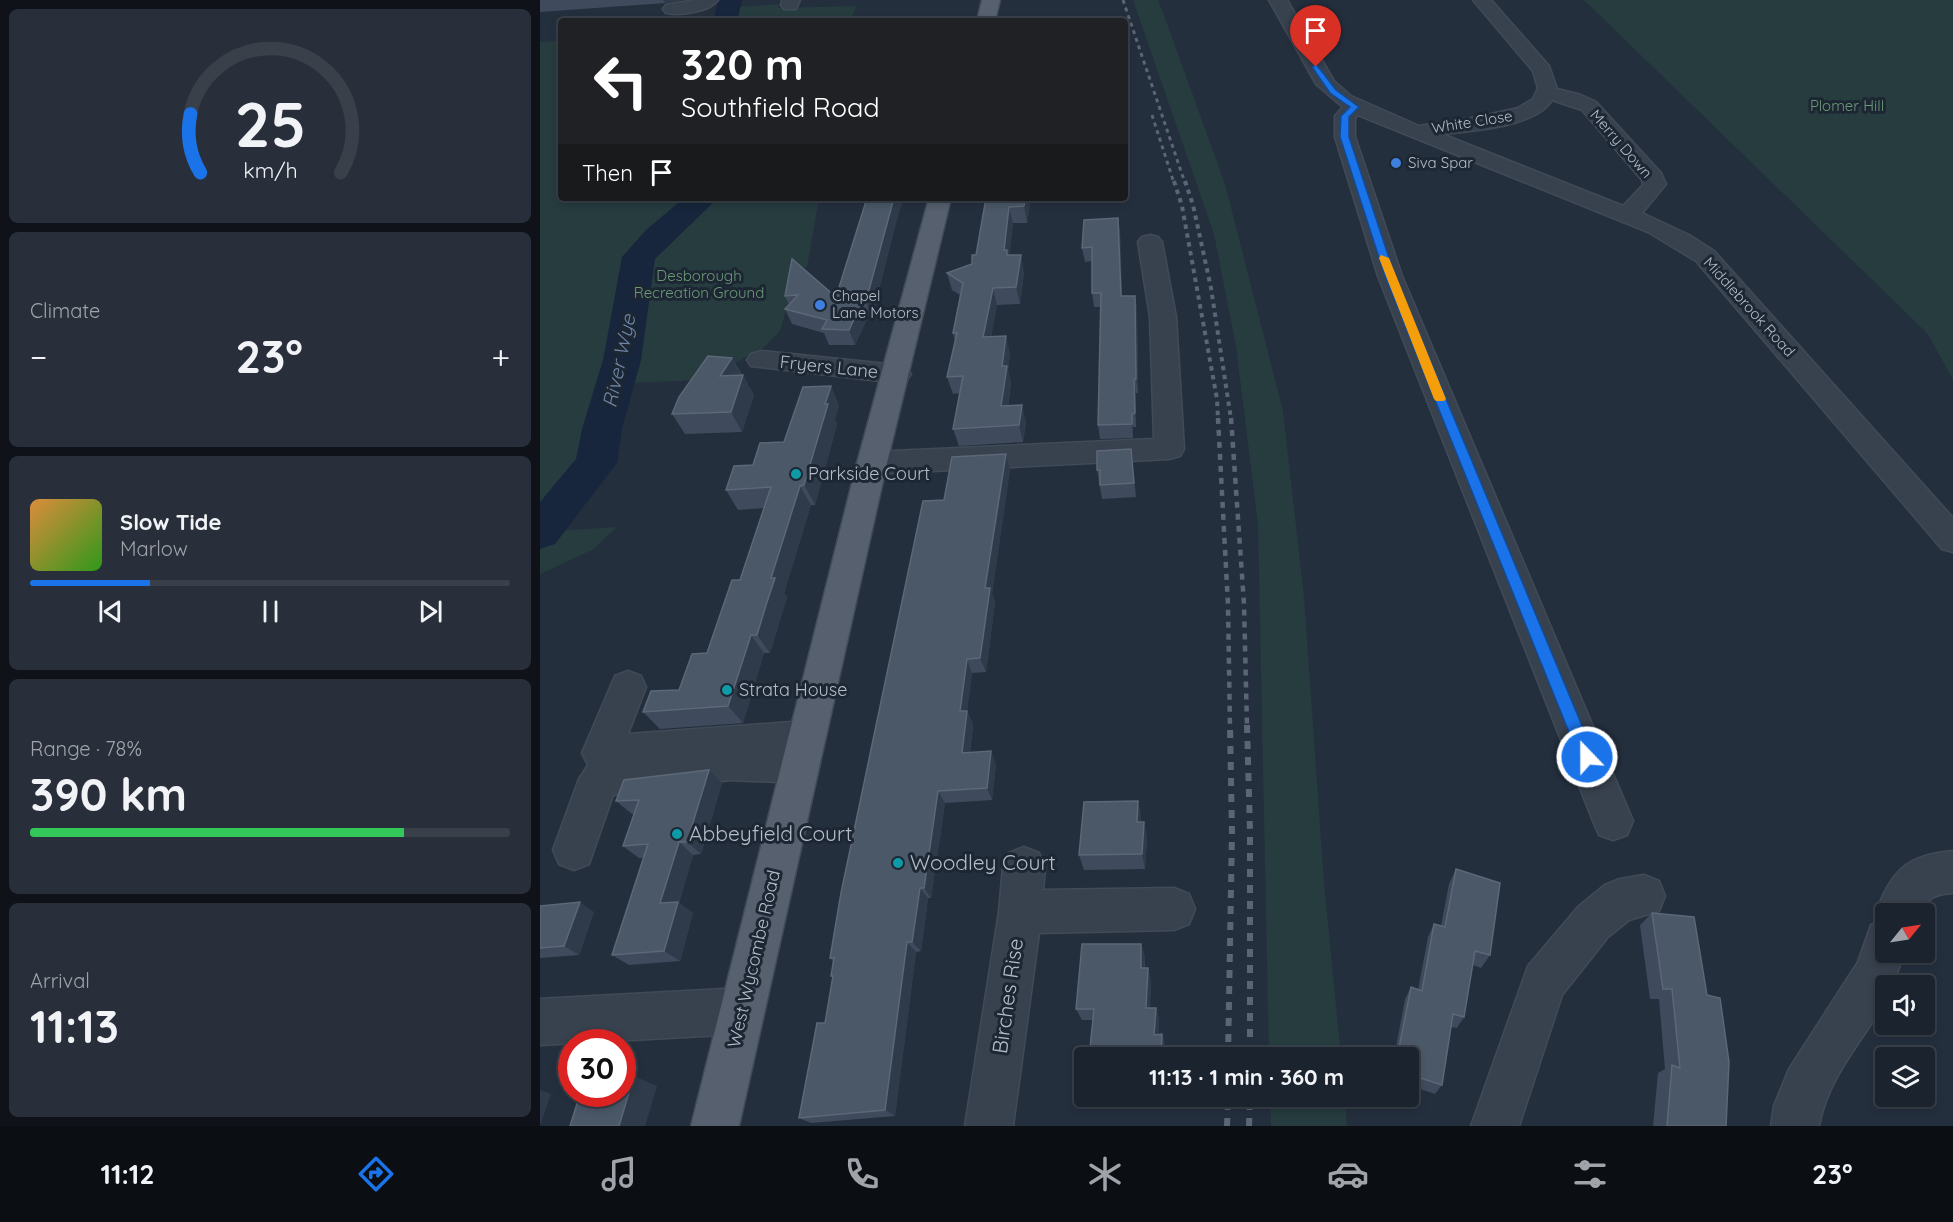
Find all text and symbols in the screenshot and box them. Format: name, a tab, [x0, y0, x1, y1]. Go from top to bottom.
pin	[1290, 5, 1341, 67]
icon: arrive	[1299, 14, 1332, 47]
text: 320 m	[681, 38, 804, 91]
icon: left	[582, 42, 660, 120]
text: 25	[234, 85, 306, 163]
text: Southfield Road	[681, 90, 880, 124]
park label: Plomer Hill	[1810, 96, 1884, 115]
street label: Merry Down	[1586, 105, 1656, 182]
street label: White Close	[1430, 106, 1514, 137]
place label: Siva Spar	[1408, 153, 1473, 172]
icon: arrive	[645, 156, 678, 189]
marker: Siva Spar	[1389, 156, 1403, 170]
text: km/h	[243, 158, 297, 184]
text: Then	[582, 159, 633, 187]
street label: Middlebrook Road	[1700, 253, 1799, 360]
park label: Desborough Recreation Ground	[634, 266, 764, 302]
place label: Chapel Lane Motors	[832, 286, 919, 322]
text: Climate	[30, 298, 100, 323]
marker: Chapel Lane Motors	[813, 298, 827, 312]
water label: River Wye	[596, 311, 641, 410]
text: 23°	[236, 328, 303, 384]
text: −	[30, 336, 47, 377]
text: +	[491, 336, 510, 377]
street label: Fryers Lane	[779, 350, 879, 383]
place label: Parkside Court	[808, 462, 930, 485]
marker: Parkside Court	[789, 467, 803, 481]
text: Slow Tide	[120, 508, 221, 536]
text: Marlow	[120, 536, 188, 561]
icon: previous	[94, 595, 127, 628]
icon: pause	[254, 595, 287, 628]
icon: next	[414, 595, 447, 628]
place label: Strata House	[739, 678, 847, 701]
marker: Strata House	[720, 683, 734, 697]
position arrow	[1555, 725, 1619, 789]
text: Range · 78%	[30, 736, 142, 761]
text: 390 km	[30, 766, 187, 822]
place label: Abbeyfield Court	[689, 820, 852, 846]
marker: Abbeyfield Court	[670, 827, 684, 841]
place label: Woodley Court	[910, 849, 1056, 875]
marker: Woodley Court	[891, 856, 905, 870]
street label: West Wycombe Road	[722, 868, 785, 1050]
north arrow	[1875, 903, 1935, 963]
map controls	[1875, 903, 1935, 1107]
street label: Birches Rise	[986, 936, 1028, 1055]
text: Arrival	[30, 968, 90, 993]
button: sound	[1875, 975, 1935, 1035]
text: 11:13	[30, 998, 119, 1054]
speed limit sign: 30	[558, 1029, 636, 1107]
button: layers	[1875, 1047, 1935, 1107]
text: 11:13 · 1 min · 360 m	[1149, 1063, 1344, 1091]
icon: directions	[355, 1153, 397, 1195]
icon: music	[598, 1153, 640, 1195]
icon: phone	[841, 1153, 883, 1195]
icon: climate	[1084, 1153, 1126, 1195]
icon: car	[1327, 1153, 1369, 1195]
icon: filters	[1569, 1153, 1611, 1195]
text: 11:12	[100, 1157, 155, 1191]
text: 23°	[1812, 1157, 1853, 1191]

